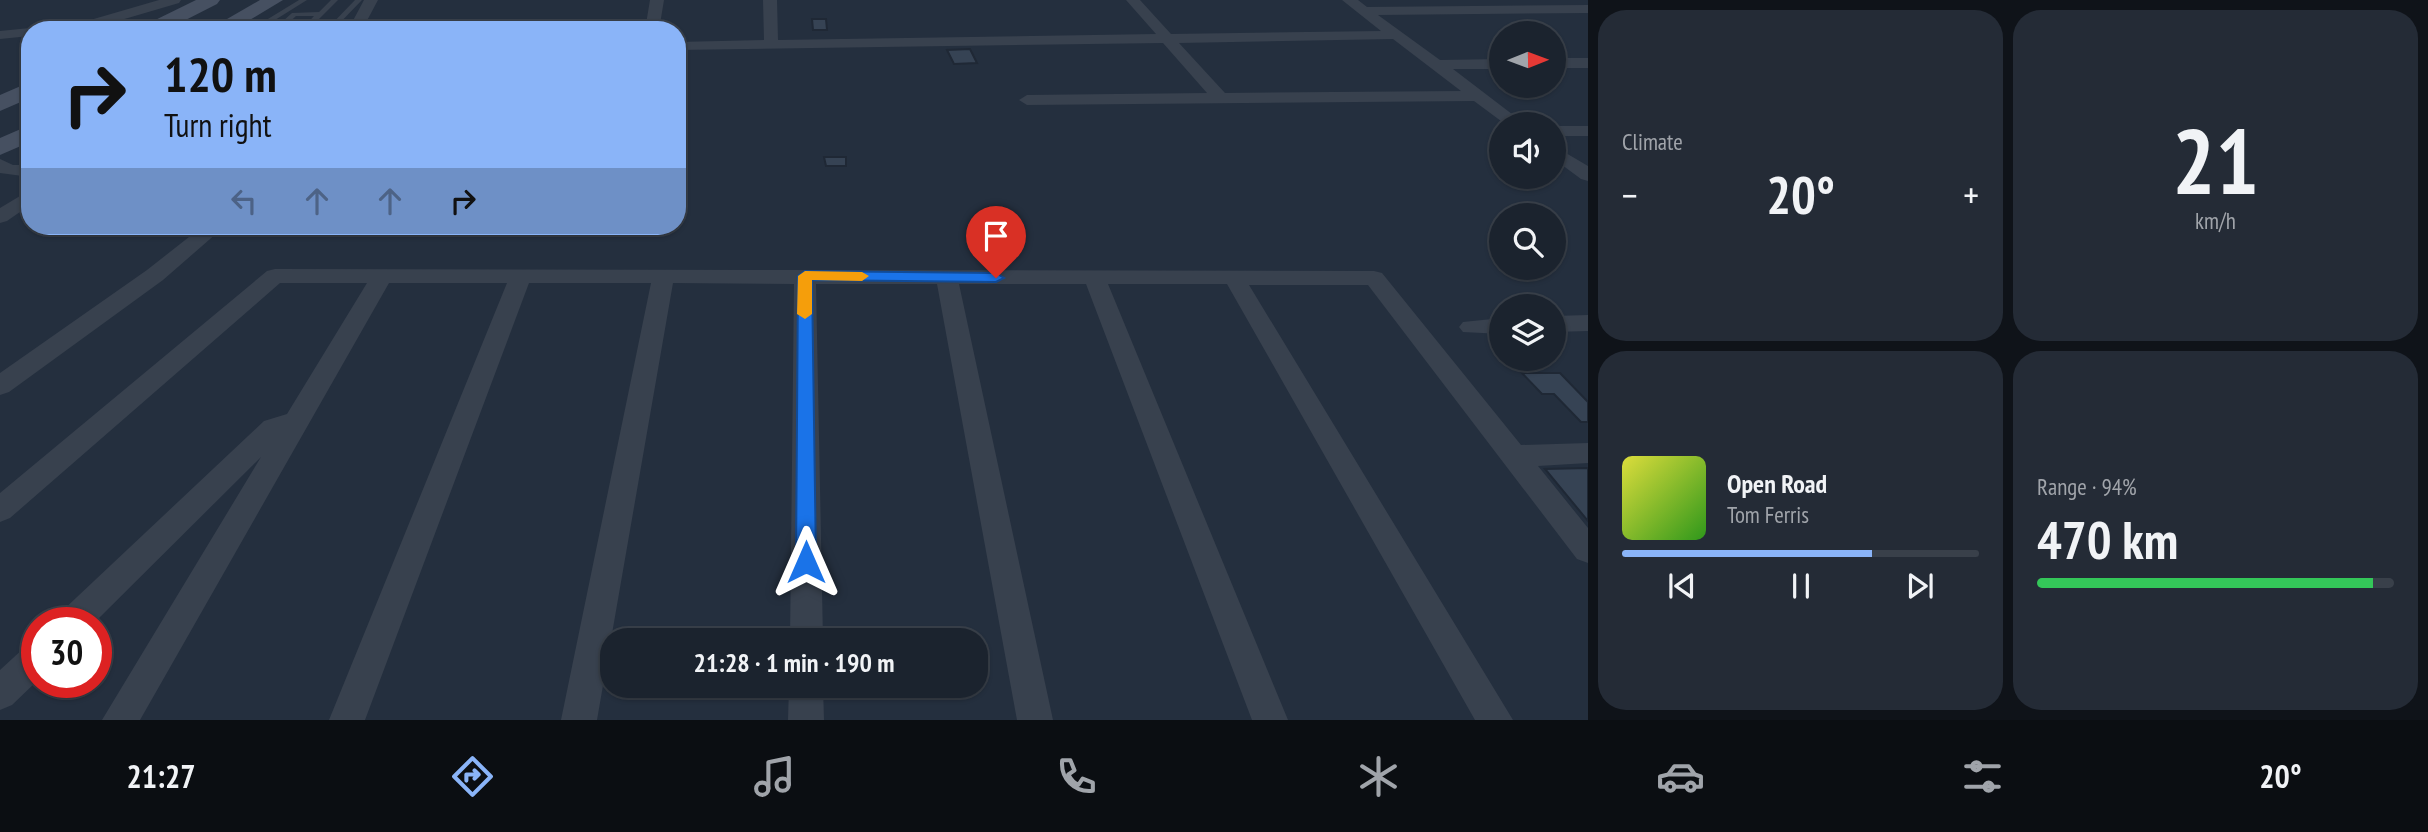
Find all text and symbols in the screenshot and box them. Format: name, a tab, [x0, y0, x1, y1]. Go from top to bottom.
north arrow	[1489, 21, 1566, 98]
map controls	[1489, 21, 1566, 371]
text: 120 m	[164, 42, 277, 106]
icon: right	[49, 49, 140, 140]
text: 21	[2172, 101, 2259, 219]
text: Turn right	[164, 104, 272, 146]
button: sound	[1489, 112, 1566, 189]
text: Climate	[1622, 127, 1683, 156]
text: 20°	[1766, 161, 1835, 228]
text: −	[1622, 170, 1638, 219]
text: +	[1963, 170, 1979, 219]
icon: left	[225, 182, 263, 220]
icon: ahead	[298, 182, 336, 220]
icon: ahead	[371, 182, 409, 220]
icon: right	[444, 182, 482, 220]
button: search	[1489, 203, 1566, 280]
pin	[966, 206, 1026, 278]
text: km/h	[2195, 206, 2236, 235]
icon: arrive	[977, 217, 1015, 255]
button: layers	[1489, 294, 1566, 371]
text: Open Road	[1727, 467, 1827, 500]
text: Range · 94%	[2037, 472, 2137, 501]
text: Tom Ferris	[1727, 500, 1809, 529]
text: 470 km	[2037, 506, 2178, 573]
position arrow	[769, 525, 843, 599]
icon: previous	[1663, 567, 1701, 605]
icon: pause	[1782, 567, 1820, 605]
icon: next	[1901, 567, 1939, 605]
speed limit sign: 30	[21, 607, 112, 698]
text: 21:28 · 1 min · 190 m	[694, 646, 894, 679]
icon: directions	[448, 752, 497, 801]
icon: music	[750, 752, 799, 801]
icon: phone	[1052, 752, 1101, 801]
icon: climate	[1354, 752, 1403, 801]
icon: car	[1656, 752, 1705, 801]
icon: filters	[1958, 752, 2007, 801]
text: 21:27	[126, 755, 196, 797]
text: 20°	[2259, 755, 2302, 797]

